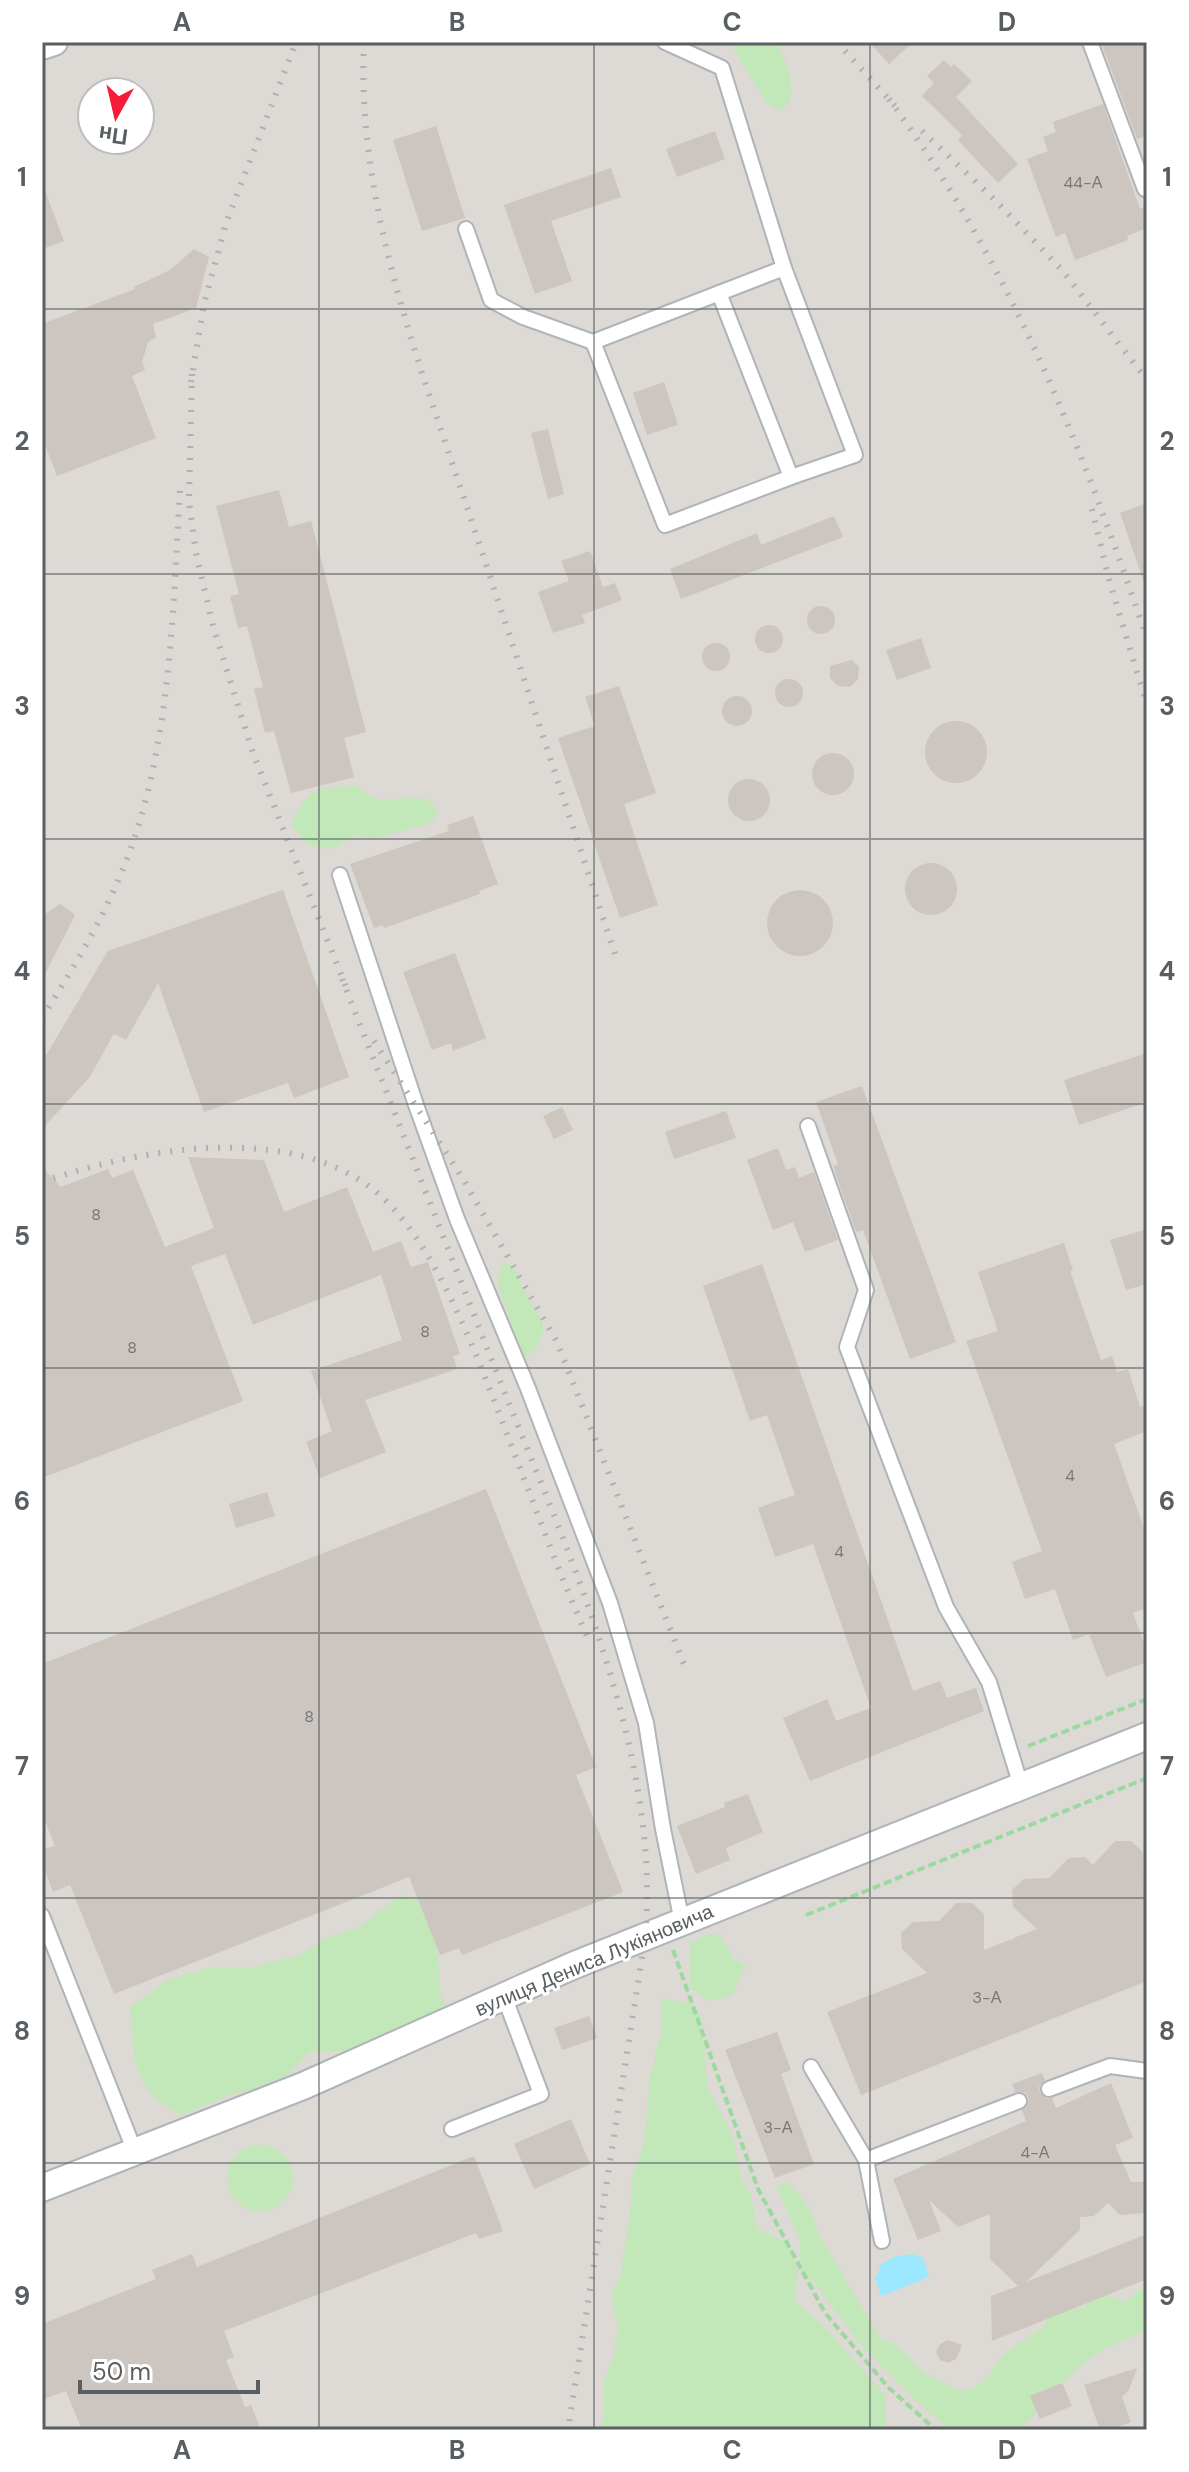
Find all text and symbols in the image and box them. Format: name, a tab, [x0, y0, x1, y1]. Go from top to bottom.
text: A	[173, 5, 191, 39]
text: B	[449, 5, 465, 39]
text: C	[722, 5, 742, 39]
text: D	[998, 5, 1016, 39]
north arrow	[76, 76, 156, 156]
text: Пн	[97, 119, 130, 152]
text: 1	[17, 160, 27, 194]
text: 1	[1162, 160, 1172, 194]
house number: 44-А	[1064, 172, 1103, 193]
text: 2	[14, 424, 30, 458]
text: 2	[1159, 424, 1175, 458]
text: 3	[14, 689, 30, 723]
text: 3	[1159, 689, 1175, 723]
text: 4	[14, 954, 30, 988]
text: 4	[1159, 954, 1175, 988]
house number: 8	[91, 1204, 101, 1225]
text: 5	[14, 1219, 30, 1253]
text: 5	[1159, 1219, 1175, 1253]
house number: 8	[420, 1321, 430, 1342]
house number: 8	[127, 1337, 137, 1358]
house number: 4	[1065, 1465, 1075, 1486]
text: 6	[14, 1484, 30, 1518]
text: 6	[1159, 1484, 1175, 1518]
house number: 4	[834, 1541, 844, 1562]
house number: 8	[304, 1706, 314, 1727]
text: 7	[15, 1749, 29, 1783]
text: 7	[1160, 1749, 1174, 1783]
street label: вулиця Дениса Лукіяновича	[471, 1898, 718, 2022]
house number: 3-А	[973, 1987, 1002, 2008]
text: 8	[14, 2014, 30, 2048]
text: 8	[1159, 2014, 1175, 2048]
house number: 3-А	[764, 2117, 793, 2138]
house number: 4-А	[1020, 2142, 1050, 2163]
text: 9	[14, 2279, 30, 2313]
text: 9	[1159, 2279, 1175, 2313]
scale bar	[80, 2344, 258, 2394]
text: 50 m	[92, 2356, 151, 2387]
text: A	[173, 2433, 191, 2467]
text: B	[449, 2433, 465, 2467]
text: C	[722, 2433, 742, 2467]
text: D	[998, 2433, 1016, 2467]

